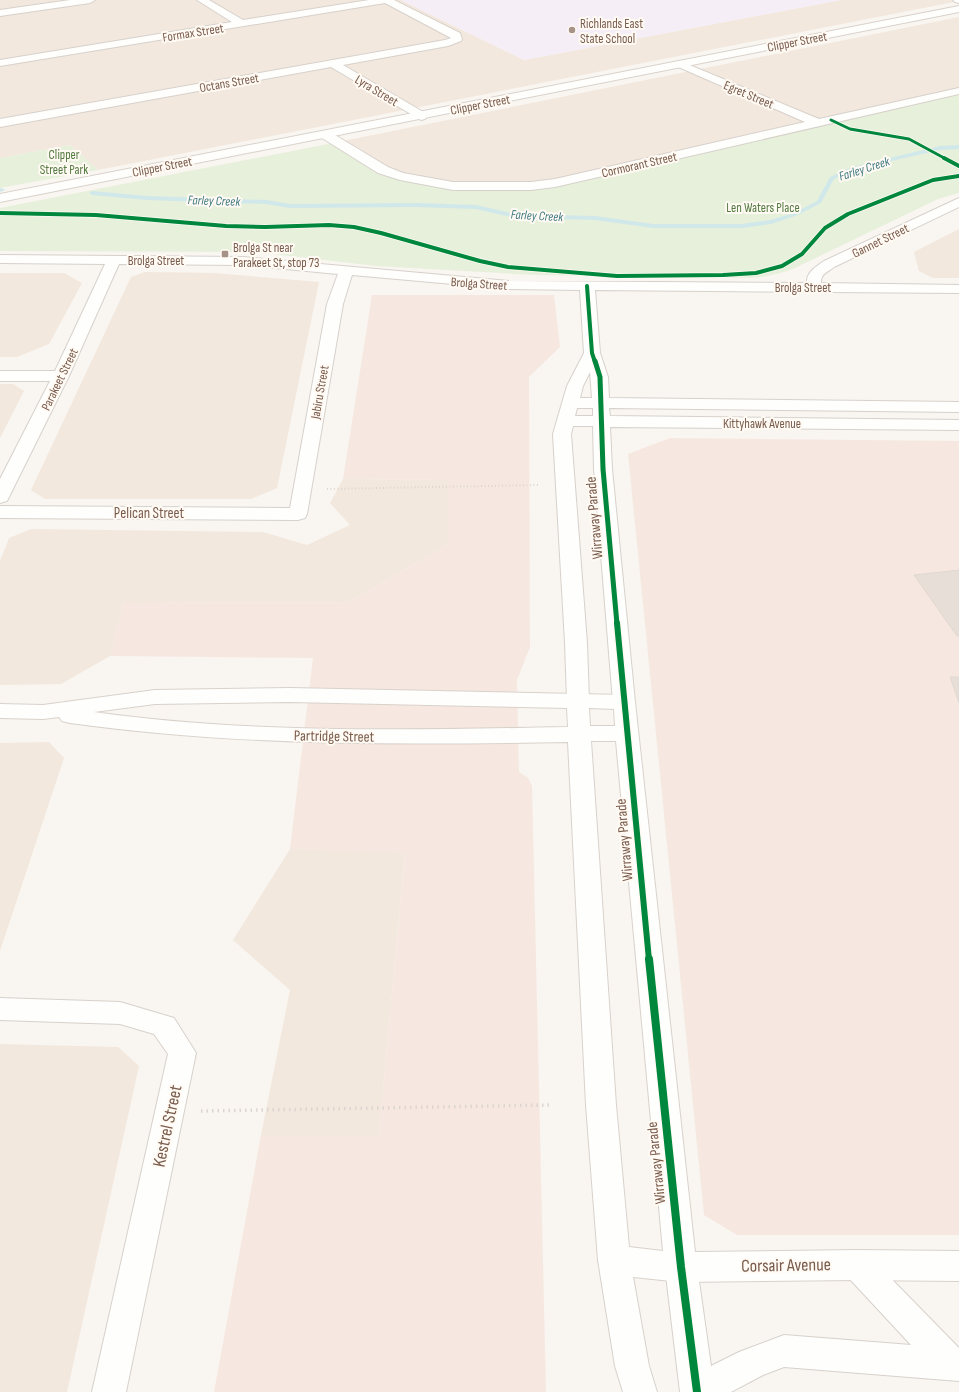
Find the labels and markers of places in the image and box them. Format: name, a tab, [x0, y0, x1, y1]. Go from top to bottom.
place label: Richlands East State School	[580, 16, 643, 47]
marker: Richlands East State School	[567, 25, 577, 35]
place label: Brolga St near Parakeet St, stop 73	[233, 240, 319, 271]
marker: Brolga St near Parakeet St, stop 73	[220, 249, 230, 259]

